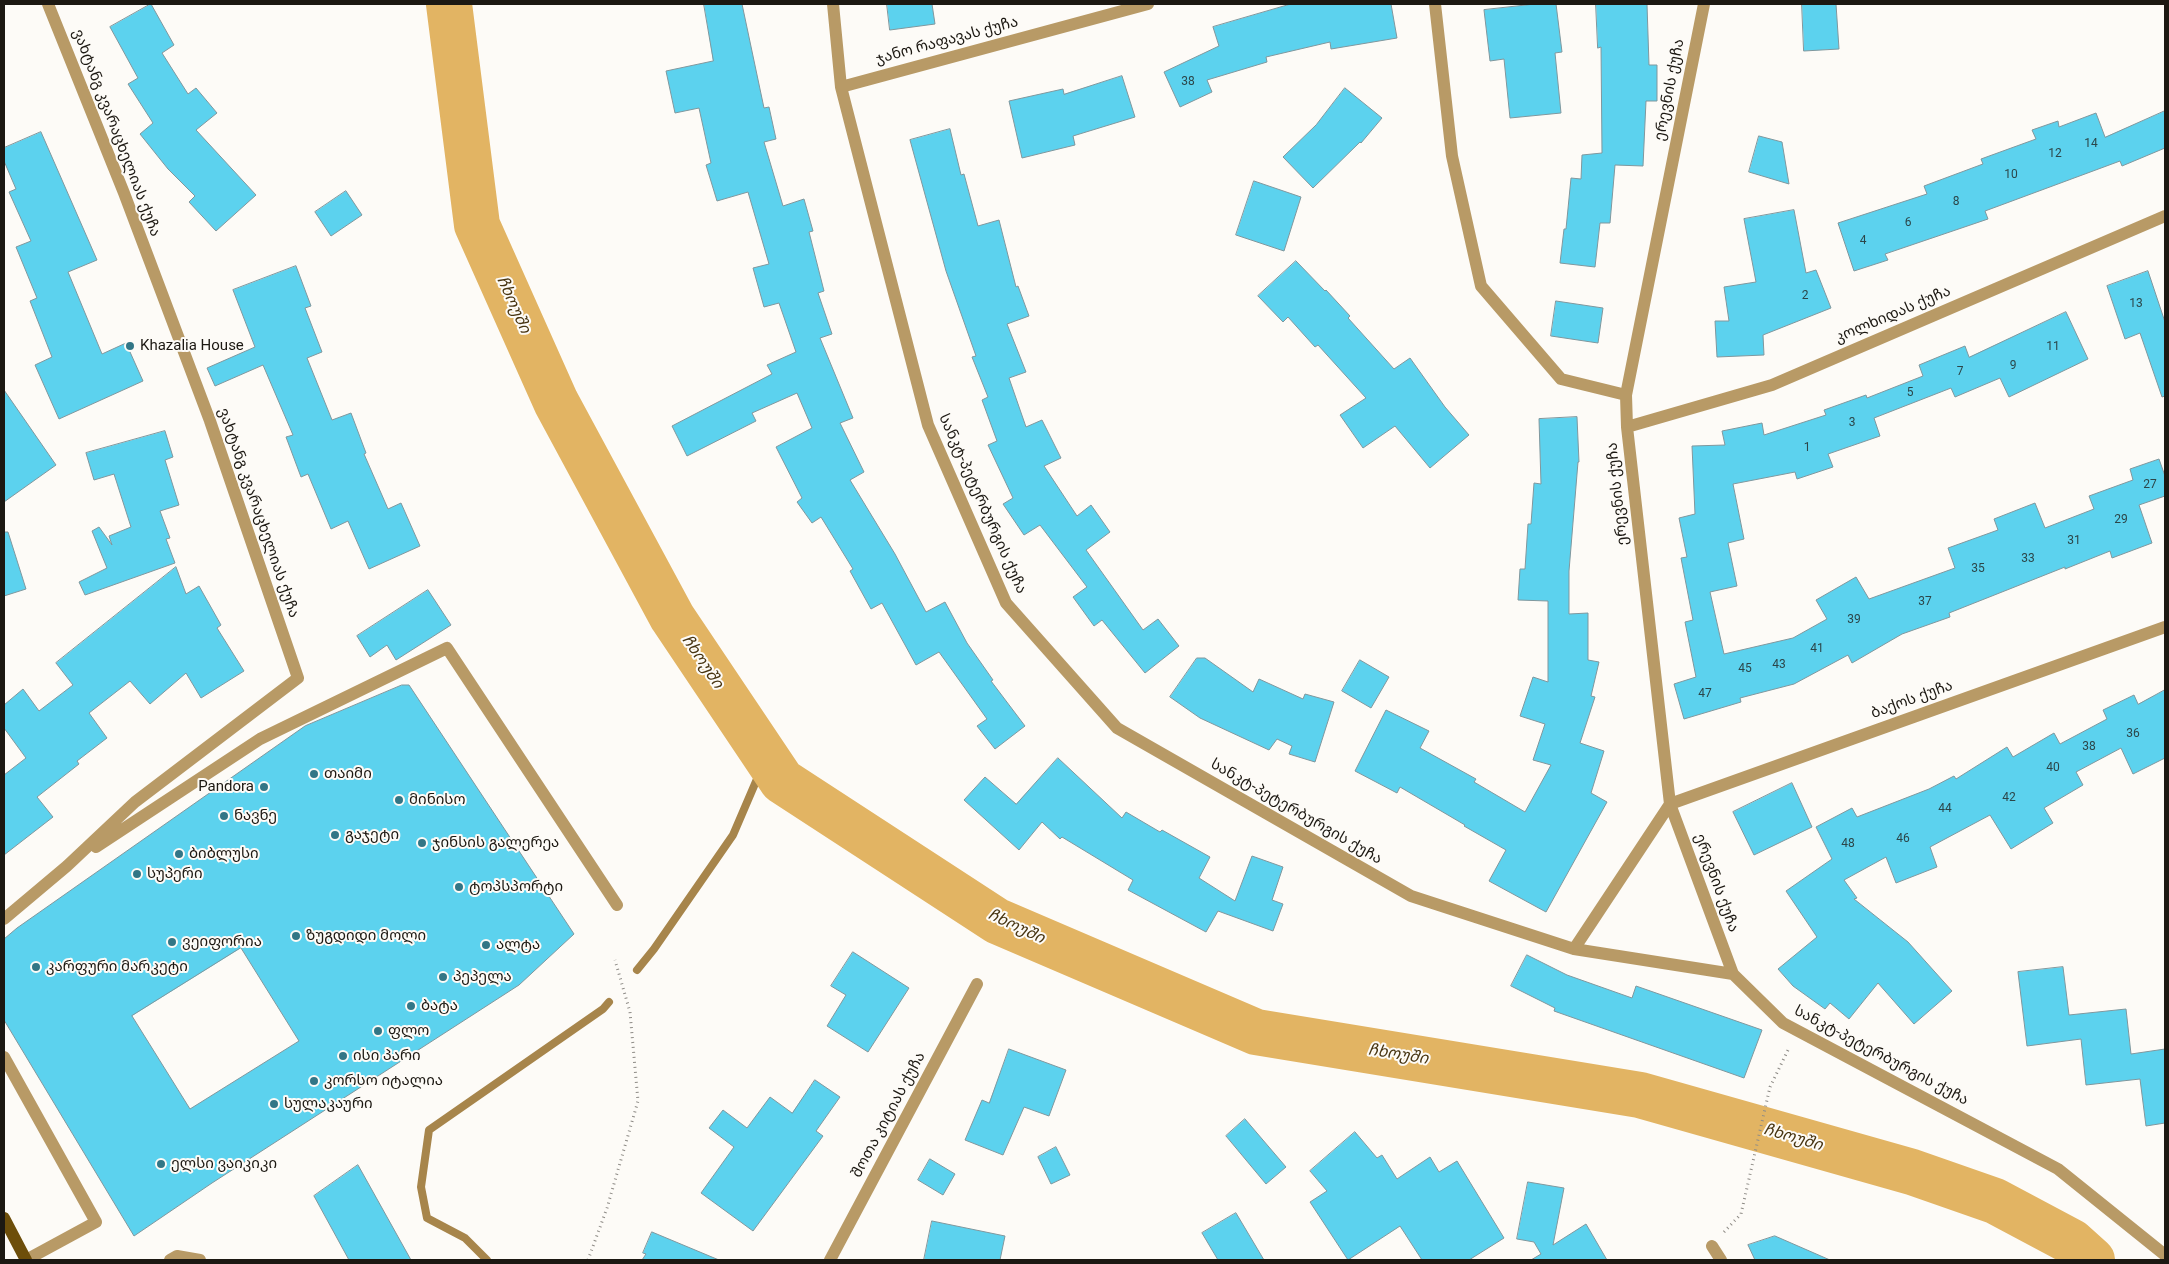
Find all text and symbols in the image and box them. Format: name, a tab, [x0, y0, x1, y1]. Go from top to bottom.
street label: ჯანო რაფავას ქუჩა	[874, 13, 1020, 69]
street label: ვახტანგ კვარაცხელიას ქუჩა	[68, 27, 164, 239]
street label: ერევნის ქუჩა	[1651, 38, 1689, 142]
house number: 38	[1181, 75, 1195, 89]
house number: 14	[2084, 137, 2098, 151]
house number: 12	[2048, 147, 2062, 161]
house number: 10	[2004, 168, 2018, 182]
house number: 8	[1953, 195, 1959, 209]
house number: 6	[1905, 216, 1911, 230]
house number: 4	[1860, 234, 1866, 248]
water label: ჩხოუში	[492, 273, 534, 337]
street label: კოლხიდას ქუჩა	[1832, 283, 1954, 347]
house number: 2	[1802, 289, 1808, 303]
house number: 13	[2129, 297, 2143, 311]
place label: Khazalia House	[140, 337, 244, 355]
marker: Khazalia House	[124, 340, 136, 352]
house number: 11	[2046, 340, 2060, 354]
house number: 9	[2010, 359, 2016, 373]
house number: 7	[1957, 365, 1963, 379]
house number: 5	[1907, 386, 1913, 400]
street label: ვახტანგ კვარაცხელიას ქუჩა	[214, 406, 302, 620]
street label: სანკტ-პეტერბურგის ქუჩა	[934, 411, 1030, 597]
house number: 3	[1849, 416, 1855, 430]
house number: 1	[1804, 441, 1810, 455]
street label: ერევნის ქუჩა	[1604, 442, 1632, 546]
house number: 27	[2143, 478, 2157, 492]
house number: 29	[2114, 513, 2128, 527]
house number: 31	[2067, 534, 2081, 548]
house number: 33	[2021, 552, 2035, 566]
house number: 35	[1971, 562, 1985, 576]
house number: 37	[1918, 595, 1932, 609]
house number: 39	[1847, 613, 1861, 627]
water label: ჩხოუში	[677, 632, 727, 692]
house number: 41	[1810, 642, 1824, 656]
house number: 43	[1772, 658, 1786, 672]
house number: 45	[1738, 662, 1752, 676]
street label: ბაქოს ქუჩა	[1869, 677, 1955, 723]
house number: 47	[1698, 687, 1712, 701]
house number: 36	[2126, 727, 2140, 741]
house number: 38	[2082, 740, 2096, 754]
street label: სანკტ-პეტერბურგის ქუჩა	[1207, 755, 1385, 869]
house number: 40	[2046, 761, 2060, 775]
place label: თაიმი	[324, 765, 372, 783]
marker: თაიმი	[308, 768, 320, 780]
place label: Pandora	[198, 778, 254, 796]
marker: Pandora	[258, 781, 270, 793]
place label: მინისო	[409, 791, 466, 809]
house number: 42	[2002, 791, 2016, 805]
marker: მინისო	[393, 794, 405, 806]
house number: 44	[1938, 802, 1952, 816]
place label: ნავნე	[234, 807, 277, 825]
marker: ნავნე	[218, 810, 230, 822]
place label: გაჯეტი	[345, 826, 399, 844]
marker: გაჯეტი	[329, 829, 341, 841]
street label: ერევნის ქუჩა	[1690, 831, 1742, 935]
house number: 46	[1896, 832, 1910, 846]
place label: ჯინსის გალერეა	[432, 834, 559, 852]
marker: ჯინსის გალერეა	[416, 837, 428, 849]
house number: 48	[1841, 837, 1855, 851]
place label: ბიბლუსი	[189, 845, 259, 863]
marker: ბიბლუსი	[173, 848, 185, 860]
place label: სუპერი	[147, 865, 202, 883]
marker: სუპერი	[131, 868, 143, 880]
place label: ტოპსპორტი	[469, 878, 563, 896]
marker: ტოპსპორტი	[453, 881, 465, 893]
water label: ჩხოუში	[985, 906, 1047, 948]
place label: ზუგდიდი მოლი	[306, 927, 426, 945]
marker: ზუგდიდი მოლი	[290, 930, 302, 942]
place label: ვეიფორია	[182, 933, 262, 951]
marker: ვეიფორია	[166, 936, 178, 948]
place label: ალტა	[496, 936, 540, 954]
marker: ალტა	[480, 939, 492, 951]
place label: კარფური მარკეტი	[46, 958, 188, 976]
marker: კარფური მარკეტი	[30, 961, 42, 973]
place label: პეპელა	[453, 968, 512, 986]
marker: პეპელა	[437, 971, 449, 983]
place label: ბატა	[421, 997, 458, 1015]
marker: ბატა	[405, 1000, 417, 1012]
street label: სანკტ-პეტერბურგის ქუჩა	[1791, 1002, 1971, 1110]
place label: ფლო	[388, 1022, 429, 1040]
marker: ფლო	[372, 1025, 384, 1037]
water label: ჩხოუში	[1367, 1041, 1429, 1069]
place label: ისი პარი	[353, 1047, 421, 1065]
street label: შოთა კიტიას ქუჩა	[848, 1049, 930, 1181]
marker: ისი პარი	[337, 1050, 349, 1062]
place label: კორსო იტალია	[324, 1072, 443, 1090]
marker: კორსო იტალია	[308, 1075, 320, 1087]
place label: სულაკაური	[284, 1095, 373, 1113]
marker: სულაკაური	[268, 1098, 280, 1110]
water label: ჩხოუში	[1761, 1120, 1825, 1156]
place label: ელსი ვაიკიკი	[171, 1155, 277, 1173]
marker: ელსი ვაიკიკი	[155, 1158, 167, 1170]

